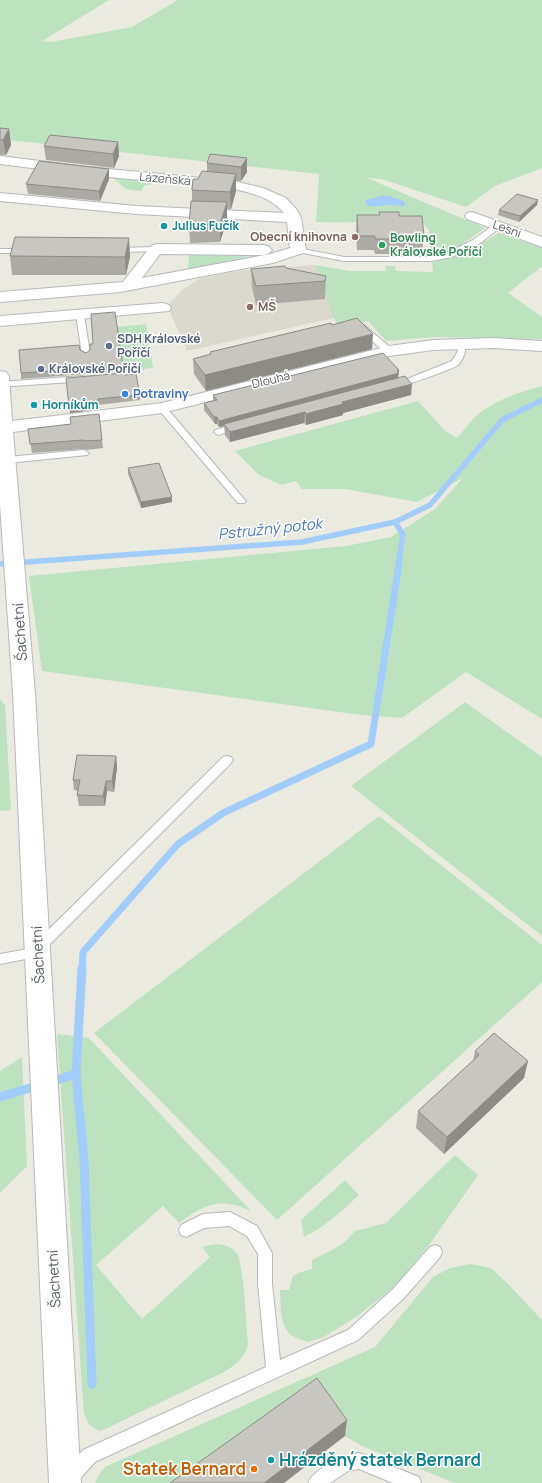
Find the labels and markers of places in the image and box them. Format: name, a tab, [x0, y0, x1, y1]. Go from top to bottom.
place label: Julius Fučík	[172, 217, 240, 234]
marker: Julius Fučík	[159, 221, 169, 231]
place label: Obecní knihovna	[250, 228, 347, 245]
place label: Bowling Královské Poříčí	[390, 229, 482, 260]
marker: Obecní knihovna	[350, 232, 360, 242]
marker: Bowling Královské Poříčí	[377, 240, 387, 250]
place label: MŠ	[258, 298, 276, 315]
marker: MŠ	[245, 302, 255, 312]
place label: SDH Královské Poříčí	[117, 330, 201, 361]
marker: SDH Královské Poříčí	[104, 341, 114, 351]
place label: Královské Poříčí	[49, 360, 141, 377]
marker: Královské Poříčí	[36, 364, 46, 374]
place label: Potraviny	[133, 385, 189, 402]
marker: Potraviny	[120, 389, 130, 399]
place label: Horníkům	[42, 396, 99, 413]
marker: Horníkům	[29, 400, 39, 410]
place label: Hrázděný statek Bernard	[279, 1448, 481, 1471]
marker: Hrázděný statek Bernard	[266, 1455, 276, 1465]
place label: Statek Bernard	[123, 1457, 246, 1480]
marker: Statek Bernard	[249, 1464, 259, 1474]

